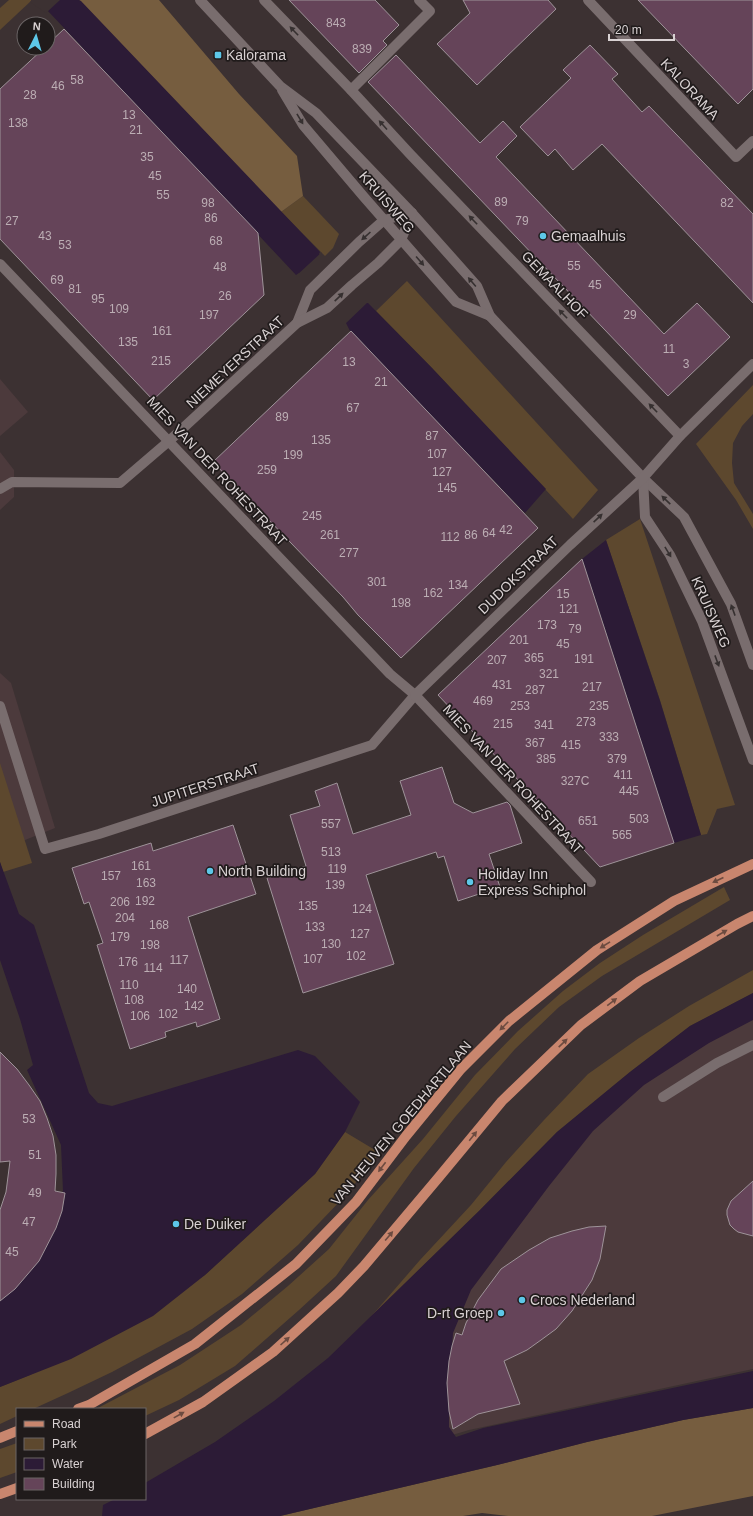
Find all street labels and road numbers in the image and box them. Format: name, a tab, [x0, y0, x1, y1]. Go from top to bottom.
street label: KALORAMA	[658, 55, 723, 123]
street label: KRUISWEG	[356, 168, 418, 236]
street label: GEMAALHOF	[519, 248, 591, 322]
street label: NIEMEYERSTRAAT	[183, 312, 287, 411]
street label: MIES VAN DER ROHESTRAAT	[144, 393, 291, 549]
street label: DUDOKSTRAAT	[475, 533, 562, 617]
street label: KRUISWEG	[688, 574, 734, 650]
street label: MIES VAN DER ROHESTRAAT	[440, 701, 587, 857]
street label: JUPITERSTRAAT	[149, 760, 261, 810]
street label: VAN HEUVEN GOEDHARTLAAN	[328, 1038, 474, 1208]

